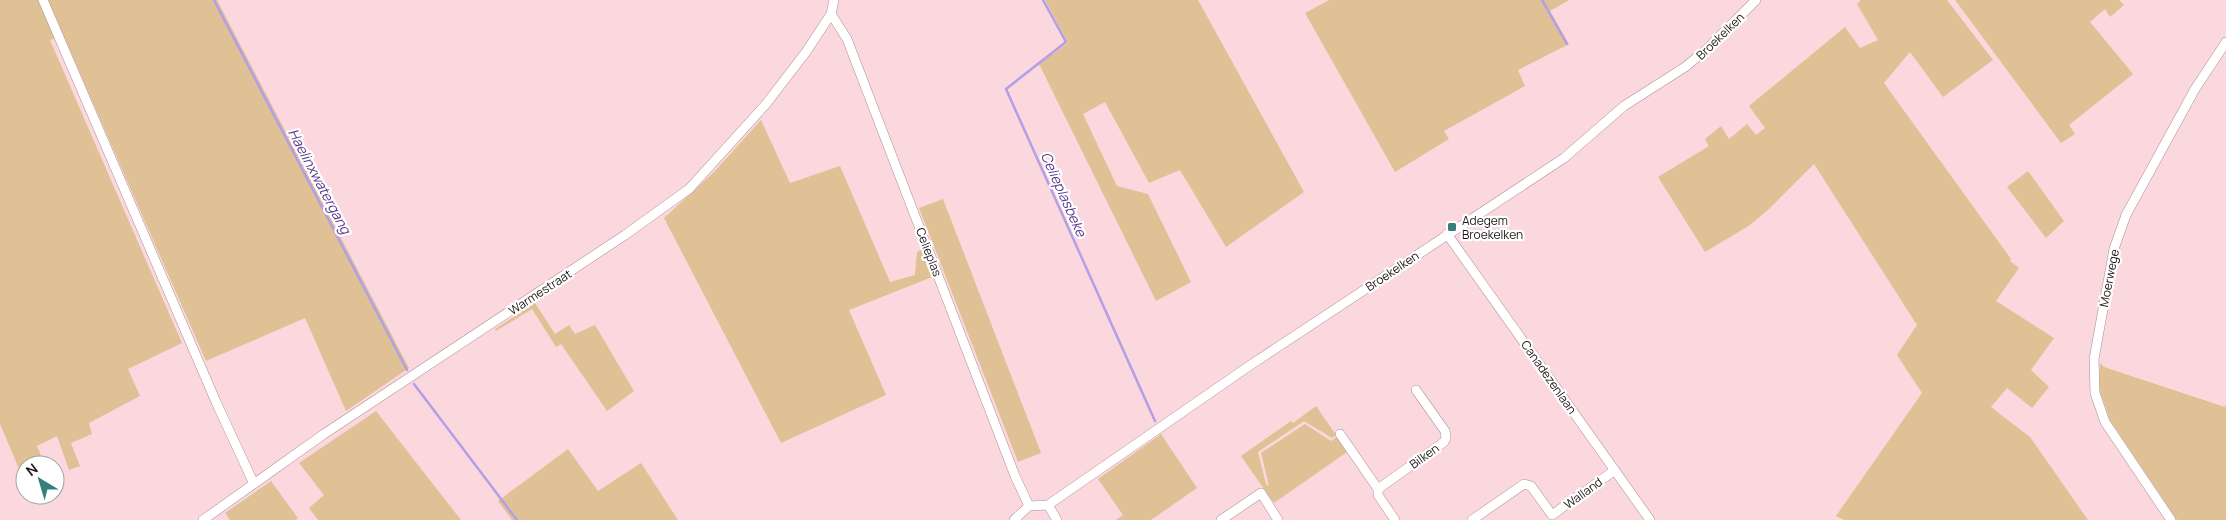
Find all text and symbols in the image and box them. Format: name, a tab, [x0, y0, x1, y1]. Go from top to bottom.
street label: Broekelken	[1692, 9, 1748, 63]
water label: Haelinxwatergang	[284, 125, 357, 238]
water label: Celieplasbeke	[1037, 149, 1091, 240]
place label: Adegem Broekelken	[1462, 212, 1523, 243]
marker: Adegem Broekelken	[1446, 221, 1458, 233]
street label: Celieplas	[912, 225, 946, 279]
street label: Broekelken	[1362, 247, 1422, 295]
street label: Moerwege	[2095, 248, 2123, 308]
street label: Warmestraat	[505, 265, 575, 319]
street label: Canadezenlaan	[1517, 337, 1581, 417]
street label: Bilken	[1406, 439, 1442, 473]
north arrow	[15, 455, 65, 505]
text: N	[22, 459, 42, 480]
street label: Walland	[1560, 473, 1606, 513]

